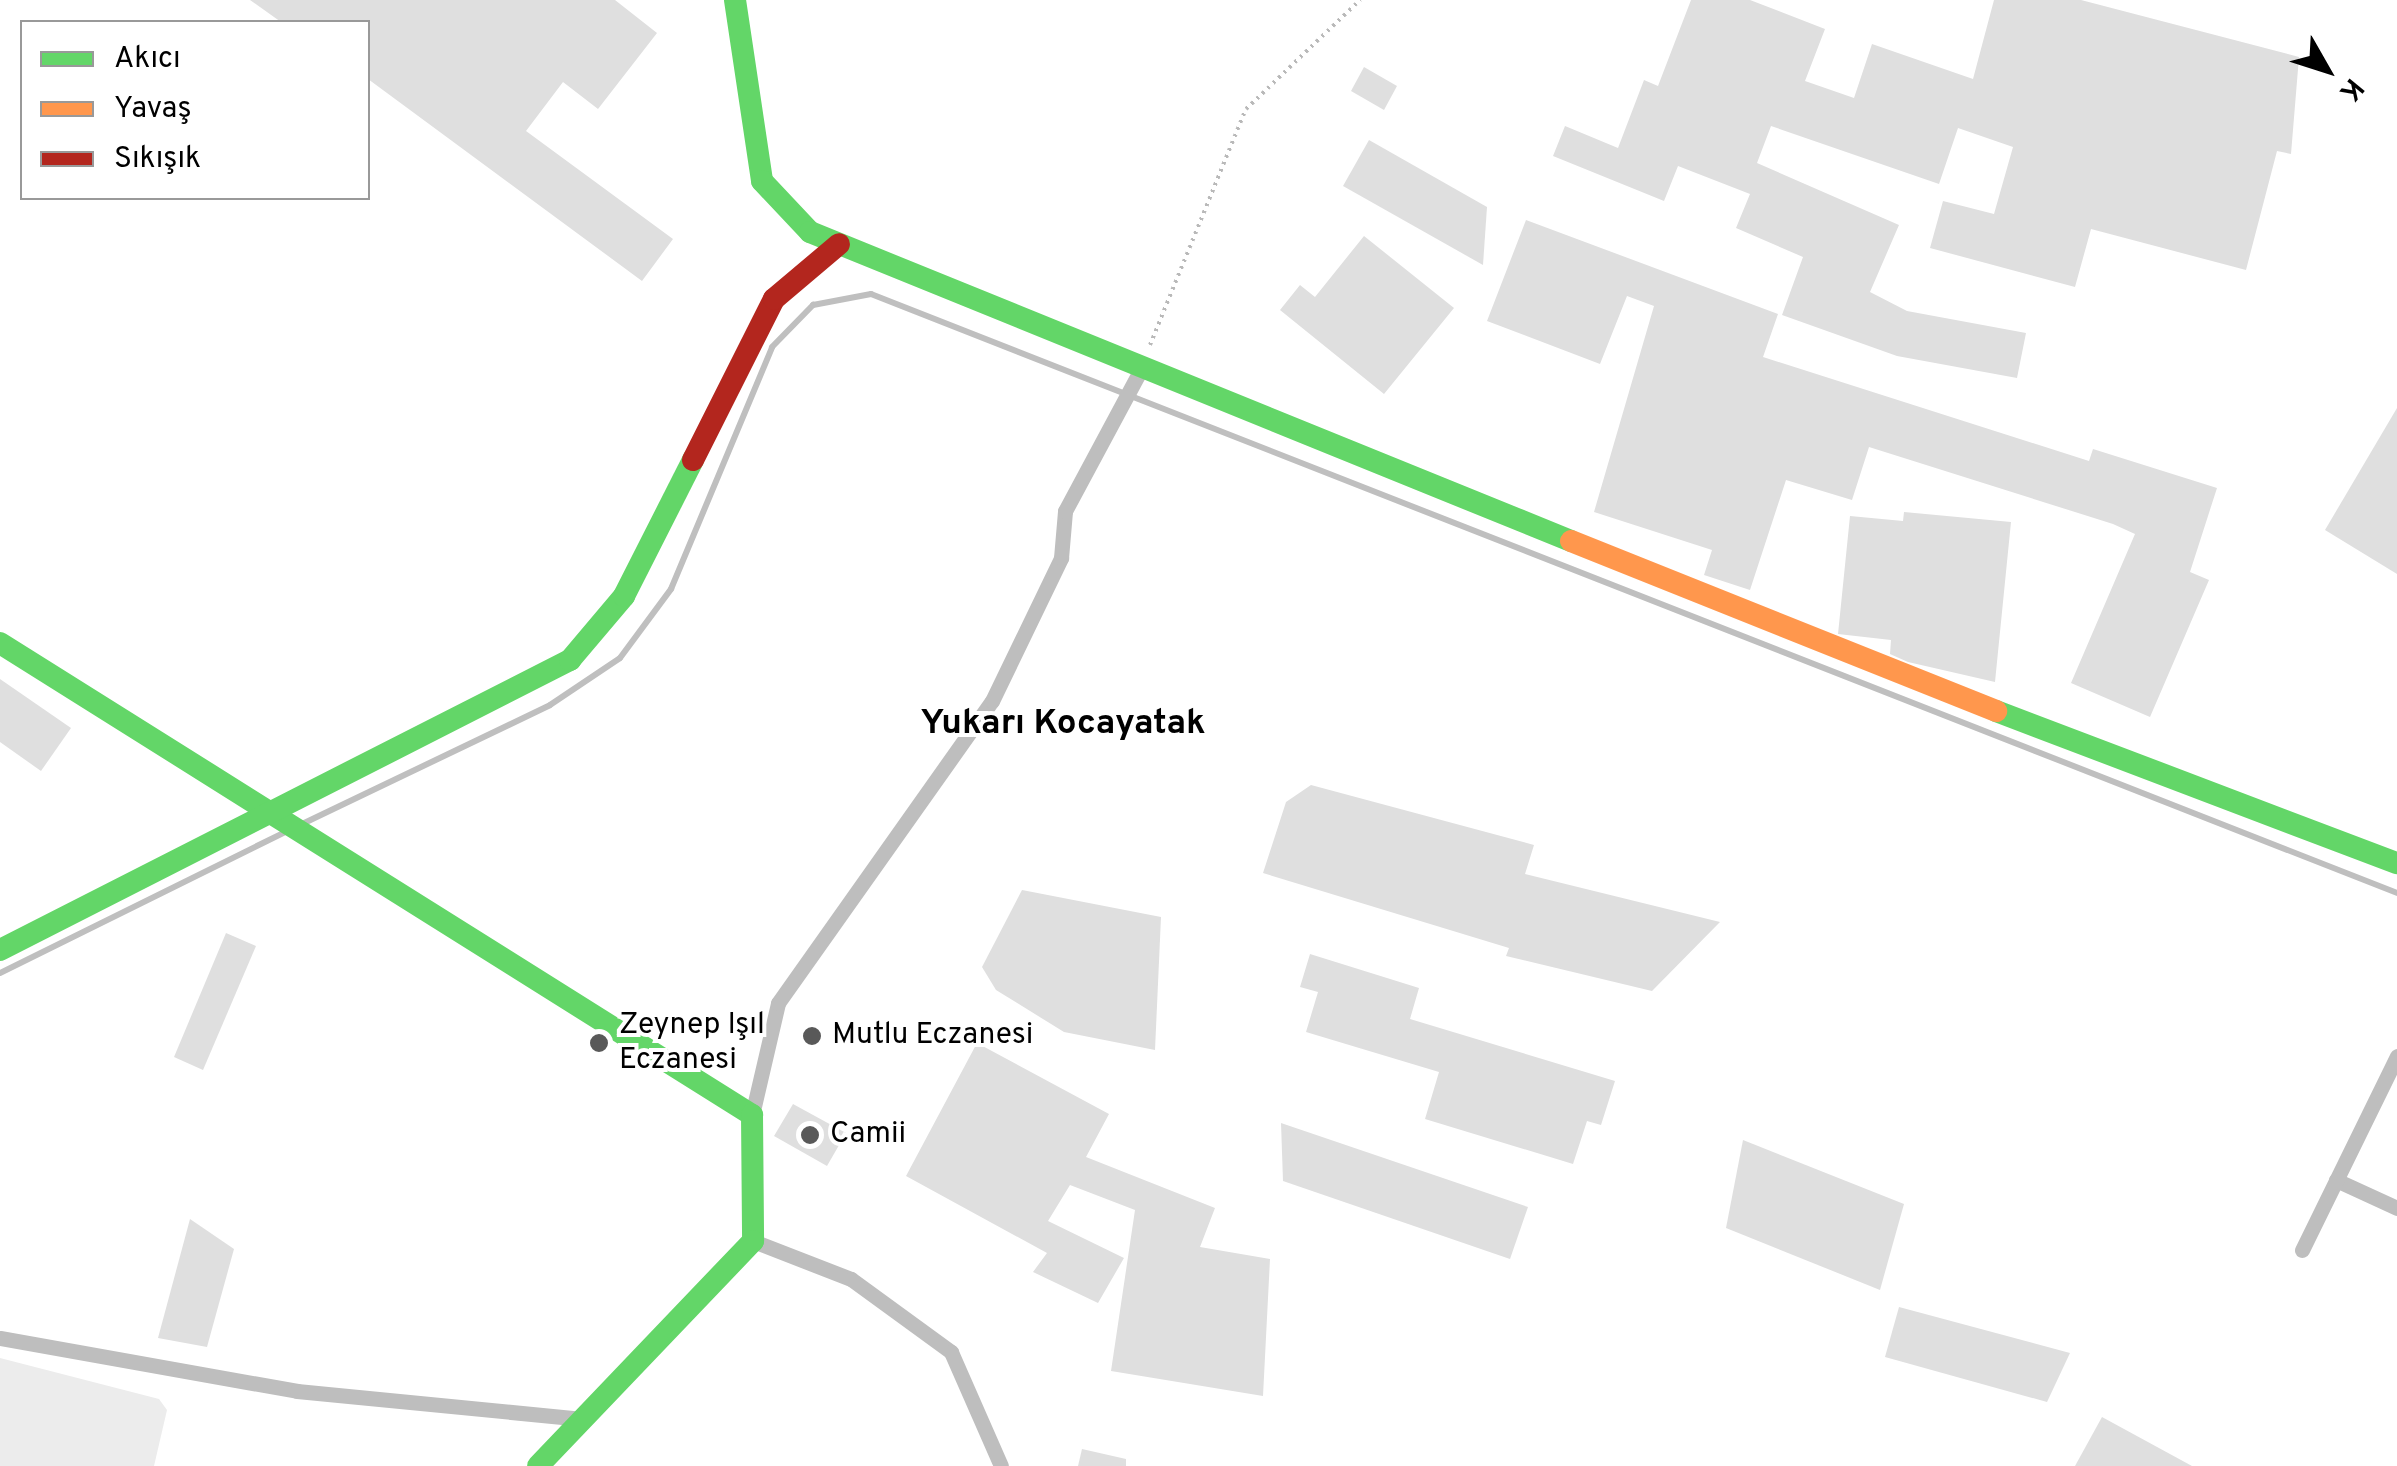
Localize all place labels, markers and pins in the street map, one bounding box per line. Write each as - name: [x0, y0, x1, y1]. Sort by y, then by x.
- place label: Zeynep Işıl Eczanesi: [619, 1008, 765, 1078]
- place label: Mutlu Eczanesi: [832, 1018, 1033, 1054]
- marker: Mutlu Eczanesi: [801, 1025, 823, 1047]
- marker: Zeynep Işıl Eczanesi: [588, 1032, 610, 1054]
- place label: Camii: [830, 1117, 906, 1153]
- marker: Camii: [799, 1124, 821, 1146]

